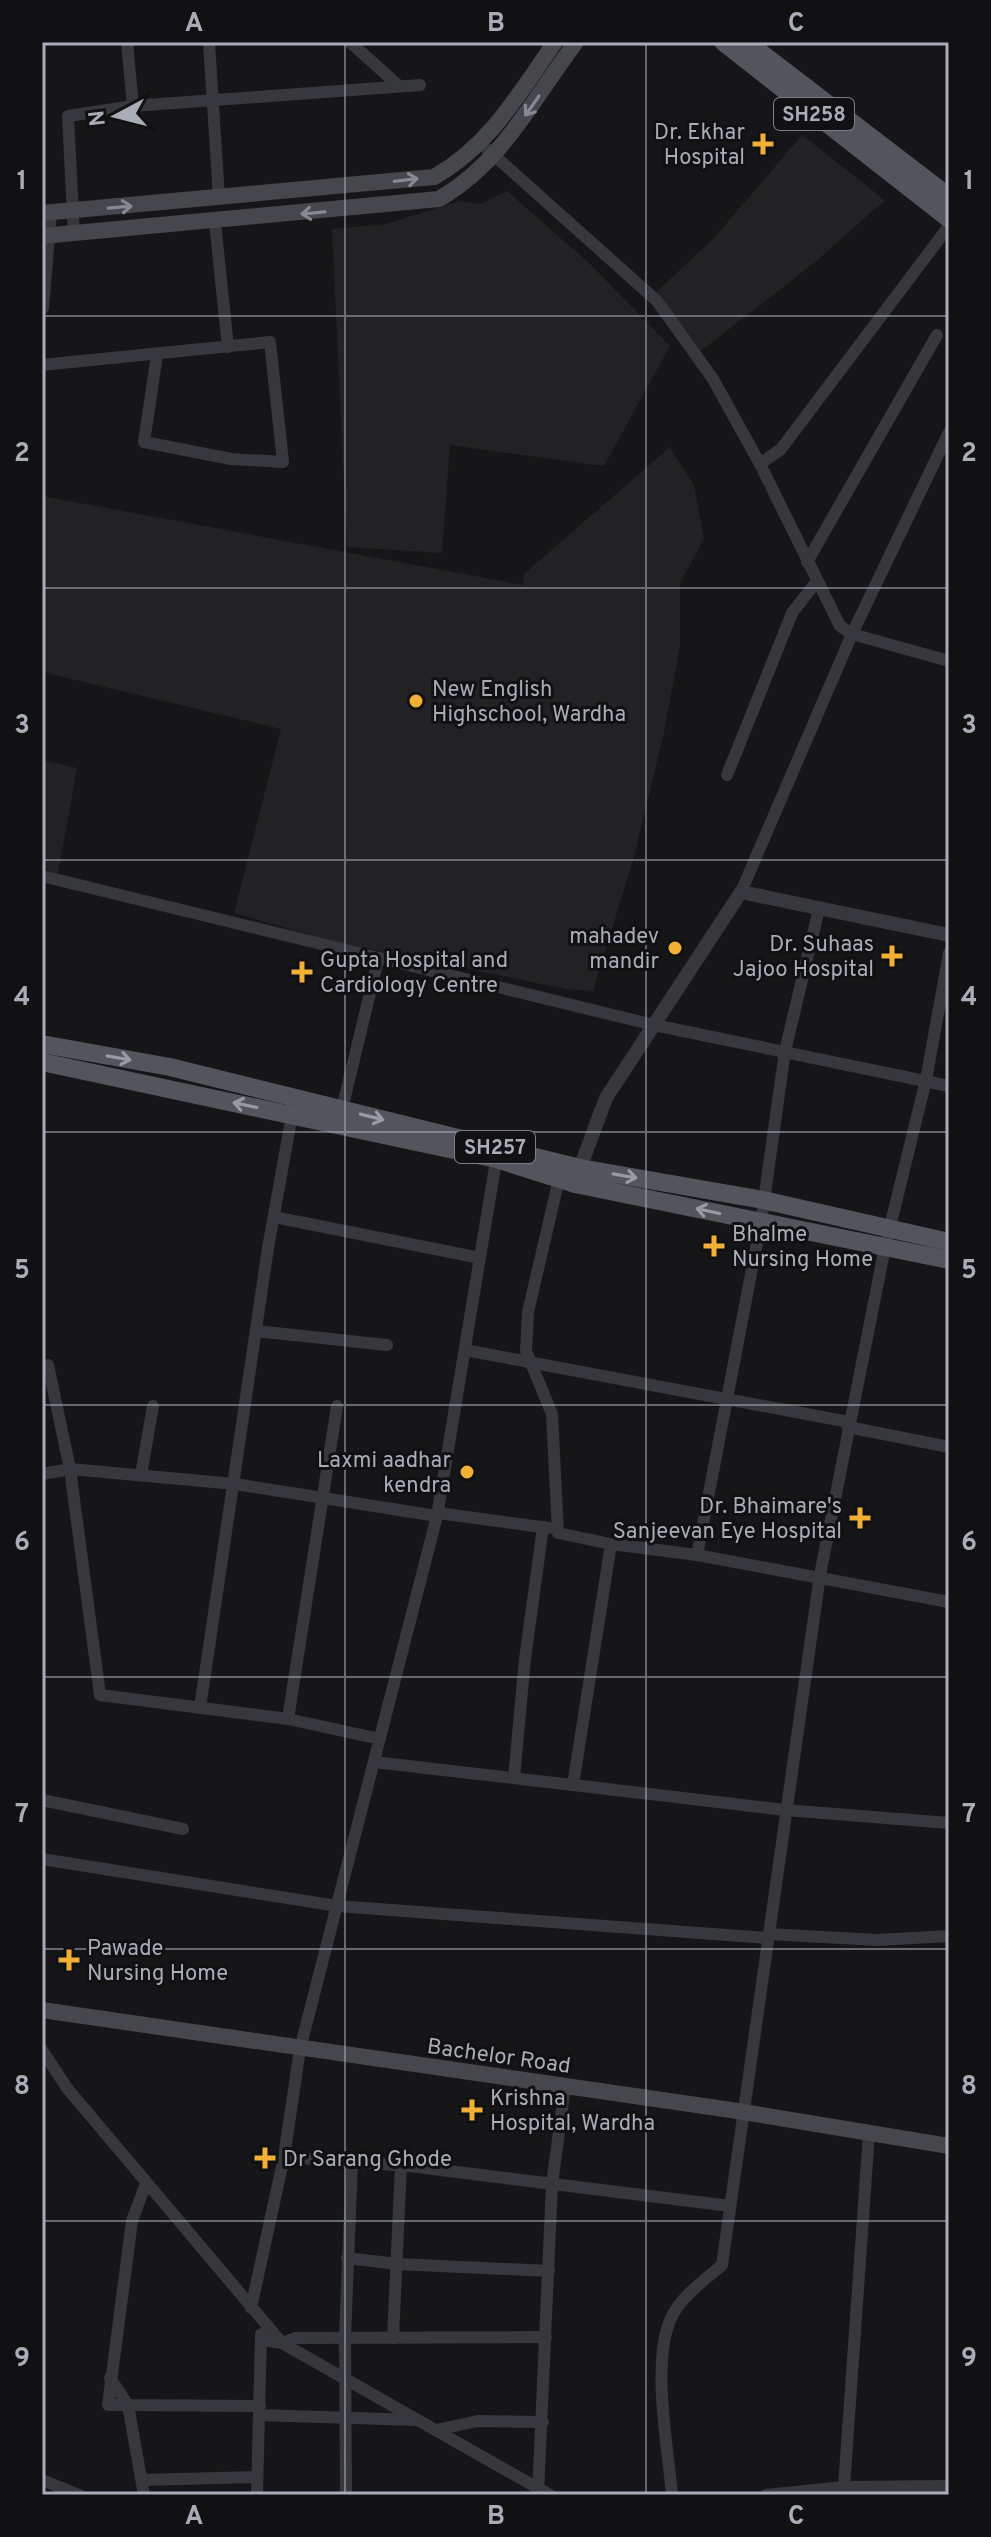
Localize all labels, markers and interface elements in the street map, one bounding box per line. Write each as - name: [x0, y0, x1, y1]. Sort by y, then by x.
- text: A: [185, 8, 203, 41]
- text: B: [487, 8, 505, 41]
- text: C: [788, 8, 804, 41]
- north arrow: [76, 76, 156, 156]
- one-way arrow: [523, 94, 540, 116]
- road number: SH258: [774, 98, 854, 130]
- text: N: [84, 109, 113, 128]
- place label: Dr. Ekhar Hospital: [654, 120, 745, 172]
- marker: Dr. Ekhar Hospital: [752, 133, 774, 155]
- text: 1: [17, 166, 27, 199]
- text: 1: [964, 166, 974, 199]
- one-way arrow: [393, 173, 419, 188]
- one-way arrow: [106, 199, 133, 214]
- one-way arrow: [300, 206, 327, 221]
- text: 2: [14, 438, 30, 471]
- text: 2: [961, 438, 977, 471]
- place label: New English Highschool, Wardha: [432, 677, 626, 729]
- marker: New English Highschool, Wardha: [407, 692, 425, 710]
- text: 3: [14, 710, 30, 743]
- text: 3: [961, 710, 977, 743]
- place label: mahadev mandir: [569, 924, 659, 976]
- place label: Dr. Suhaas Jajoo Hospital: [733, 932, 874, 984]
- marker: mahadev mandir: [666, 939, 684, 957]
- marker: Dr. Suhaas Jajoo Hospital: [881, 945, 903, 967]
- place label: Gupta Hospital and Cardiology Centre: [320, 948, 508, 1000]
- marker: Gupta Hospital and Cardiology Centre: [291, 961, 313, 983]
- text: 4: [14, 982, 30, 1015]
- text: 4: [961, 982, 977, 1015]
- one-way arrow: [105, 1052, 131, 1067]
- one-way arrow: [233, 1097, 258, 1112]
- one-way arrow: [359, 1110, 384, 1125]
- road number: SH257: [455, 1131, 535, 1163]
- one-way arrow: [612, 1169, 637, 1184]
- one-way arrow: [696, 1203, 721, 1218]
- place label: Bhalme Nursing Home: [732, 1222, 873, 1274]
- marker: Bhalme Nursing Home: [703, 1235, 725, 1257]
- text: 5: [14, 1255, 30, 1288]
- text: 5: [961, 1255, 977, 1288]
- place label: Laxmi aadhar kendra: [317, 1448, 451, 1500]
- marker: Laxmi aadhar kendra: [458, 1463, 476, 1481]
- place label: Dr. Bhaimare's Sanjeevan Eye Hospital: [613, 1494, 842, 1546]
- marker: Dr. Bhaimare's Sanjeevan Eye Hospital: [849, 1507, 871, 1529]
- text: 6: [14, 1527, 30, 1560]
- text: 6: [961, 1527, 977, 1560]
- text: 7: [15, 1799, 29, 1832]
- text: 7: [962, 1799, 976, 1832]
- place label: Pawade Nursing Home: [87, 1936, 228, 1988]
- marker: Pawade Nursing Home: [58, 1949, 80, 1971]
- street label: Bachelor Road: [425, 2034, 572, 2081]
- text: 8: [14, 2071, 30, 2104]
- text: 8: [961, 2071, 977, 2104]
- place label: Krishna Hospital, Wardha: [490, 2086, 655, 2138]
- marker: Krishna Hospital, Wardha: [461, 2099, 483, 2121]
- marker: Dr Sarang Ghode: [254, 2147, 276, 2169]
- place label: Dr Sarang Ghode: [283, 2147, 452, 2174]
- text: 9: [14, 2343, 30, 2376]
- text: 9: [961, 2343, 977, 2376]
- text: A: [185, 2501, 203, 2534]
- text: B: [487, 2501, 505, 2534]
- text: C: [788, 2501, 804, 2534]

